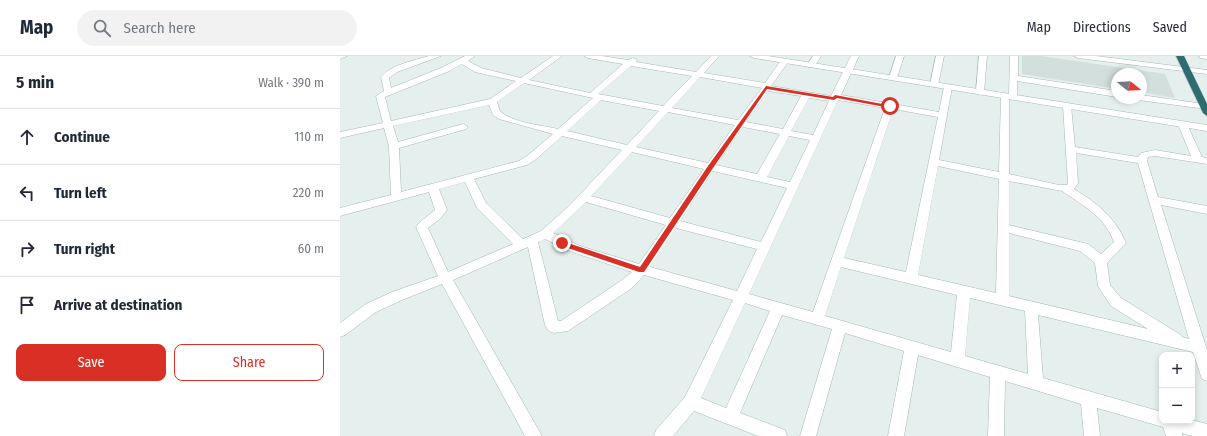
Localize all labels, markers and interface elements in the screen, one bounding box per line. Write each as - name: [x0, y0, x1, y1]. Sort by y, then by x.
- search box: [77, 10, 357, 46]
- text: Map: [20, 16, 53, 39]
- icon: search: [91, 17, 113, 39]
- text: Search here: [123, 19, 196, 37]
- text: Map: [1027, 19, 1051, 36]
- text: Directions: [1073, 19, 1131, 36]
- text: Saved: [1153, 19, 1187, 36]
- north arrow: [1111, 68, 1147, 104]
- text: 5 min: [16, 72, 54, 93]
- text: Walk · 390 m: [258, 75, 324, 90]
- route start: [881, 97, 899, 115]
- icon: ahead: [16, 126, 38, 148]
- text: Continue: [54, 128, 110, 146]
- text: 110 m: [294, 129, 324, 144]
- icon: left: [16, 182, 38, 204]
- text: Turn left: [54, 184, 107, 202]
- text: 220 m: [293, 185, 324, 200]
- route end: [553, 234, 571, 252]
- icon: right: [16, 238, 38, 260]
- text: Turn right: [54, 240, 115, 258]
- text: 60 m: [298, 241, 324, 256]
- icon: arrive: [16, 294, 38, 316]
- text: Arrive at destination: [54, 296, 182, 314]
- button: Save: [16, 344, 166, 381]
- button: Share: [174, 344, 324, 381]
- map controls: [1159, 352, 1195, 424]
- button: +: [1159, 352, 1195, 388]
- button: −: [1159, 388, 1195, 424]

